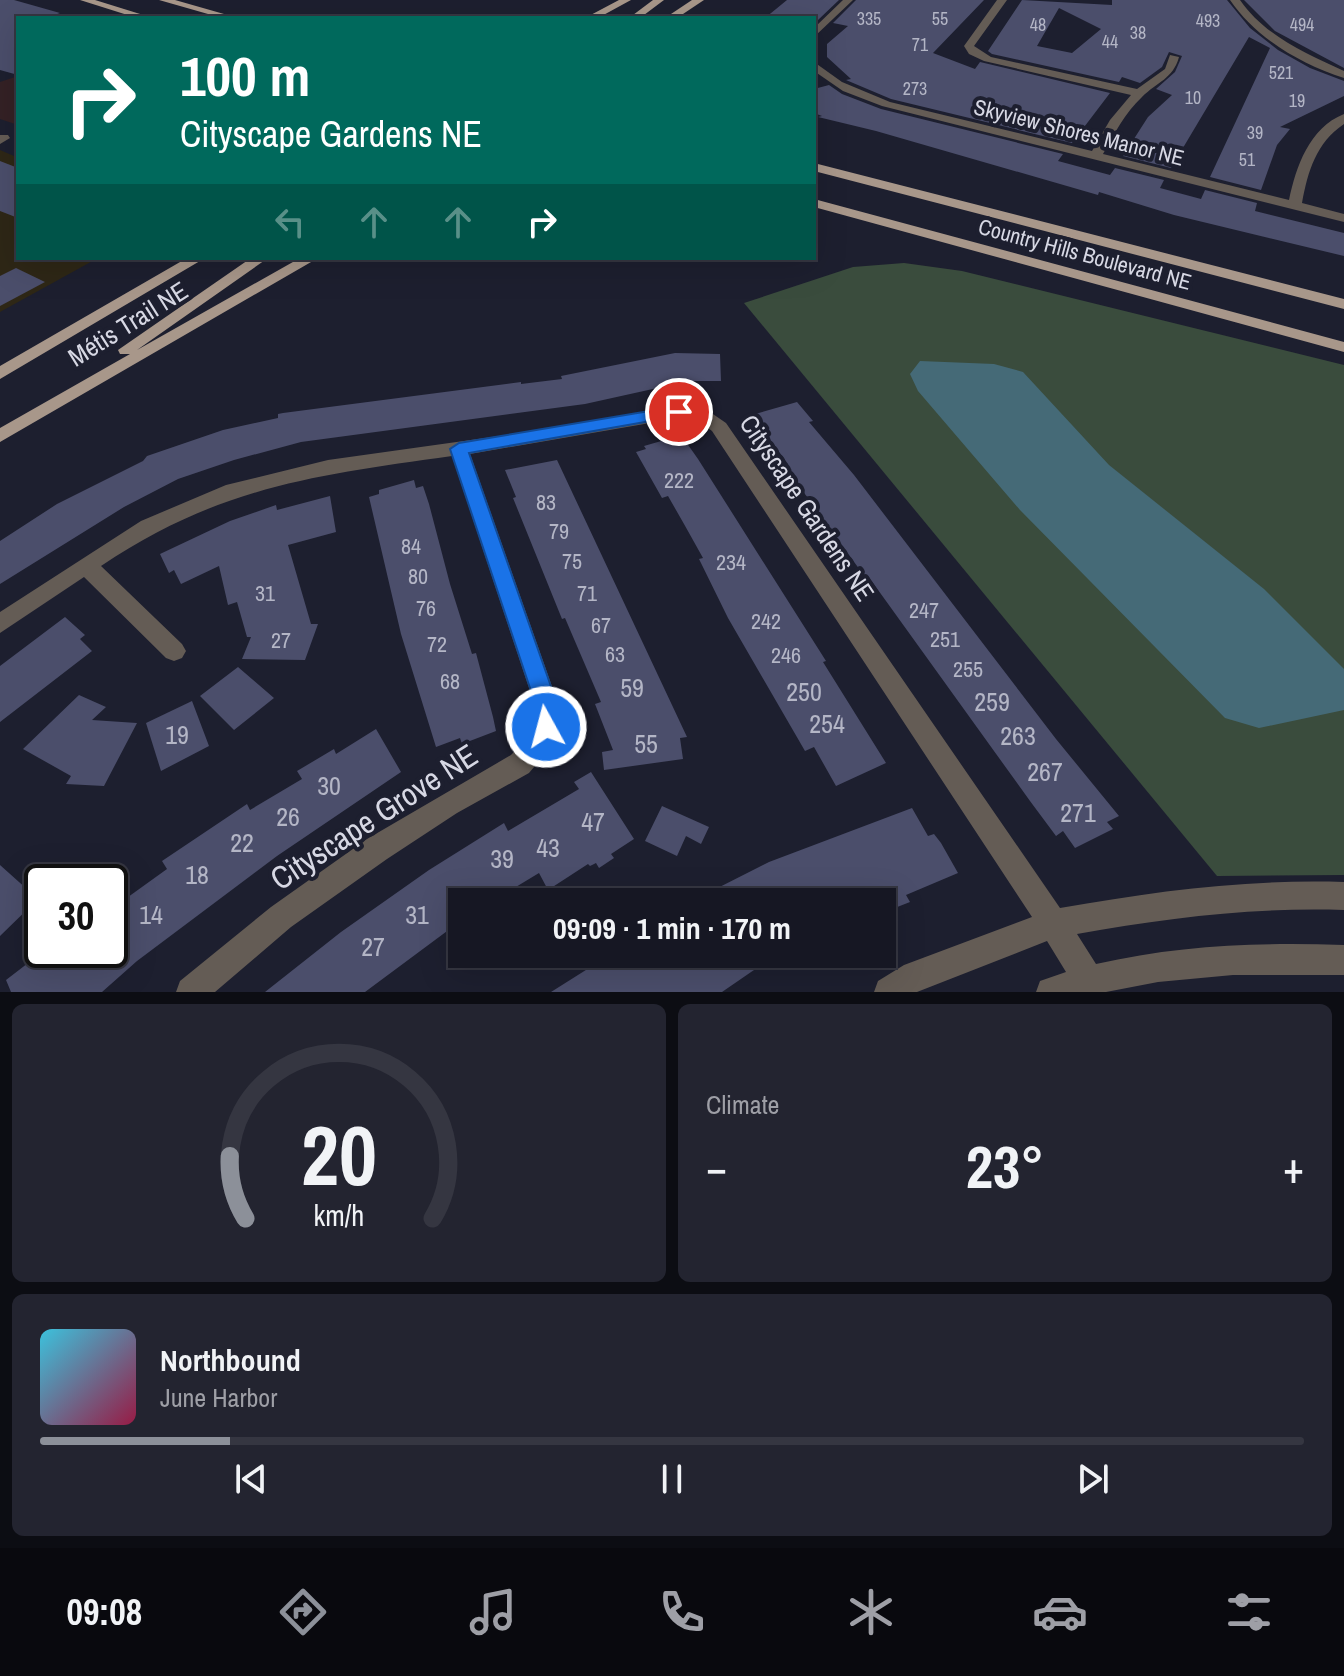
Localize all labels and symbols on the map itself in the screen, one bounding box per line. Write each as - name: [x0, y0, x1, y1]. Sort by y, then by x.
- house number: 335: [857, 6, 881, 31]
- house number: 55: [932, 6, 948, 31]
- house number: 493: [1196, 8, 1220, 33]
- house number: 48: [1030, 12, 1046, 37]
- house number: 494: [1290, 12, 1314, 37]
- house number: 38: [1130, 20, 1146, 45]
- house number: 44: [1102, 29, 1118, 54]
- house number: 71: [912, 32, 929, 57]
- house number: 521: [1269, 60, 1294, 85]
- house number: 273: [903, 76, 927, 101]
- house number: 10: [1185, 85, 1201, 110]
- house number: 19: [1289, 88, 1305, 113]
- street label: Skyview Shores Manor NE: [971, 91, 1187, 173]
- house number: 39: [1247, 120, 1263, 145]
- house number: 51: [1239, 147, 1256, 172]
- street label: Country Hills Boulevard NE: [975, 211, 1195, 297]
- street label: Métis Trail NE: [61, 273, 194, 374]
- pin: [645, 378, 713, 446]
- street label: Cityscape Gardens NE: [732, 408, 883, 608]
- house number: 222: [664, 465, 694, 495]
- house number: 83: [536, 487, 556, 517]
- house number: 79: [549, 516, 569, 546]
- house number: 84: [401, 531, 421, 561]
- house number: 75: [562, 546, 582, 576]
- house number: 234: [716, 547, 746, 577]
- house number: 80: [408, 561, 428, 591]
- house number: 31: [255, 578, 275, 608]
- house number: 71: [577, 578, 597, 608]
- house number: 76: [416, 593, 436, 623]
- house number: 247: [909, 595, 939, 625]
- house number: 242: [751, 606, 781, 636]
- house number: 67: [591, 610, 611, 640]
- house number: 251: [930, 624, 960, 654]
- house number: 27: [271, 625, 291, 655]
- house number: 72: [427, 629, 447, 659]
- house number: 63: [605, 639, 625, 669]
- house number: 246: [771, 640, 801, 670]
- house number: 255: [953, 654, 983, 684]
- house number: 68: [440, 666, 460, 696]
- house number: 59: [620, 670, 644, 705]
- house number: 250: [786, 674, 822, 709]
- house number: 259: [974, 684, 1010, 719]
- position arrow: [504, 685, 588, 769]
- house number: 254: [809, 706, 845, 741]
- house number: 19: [165, 717, 189, 752]
- house number: 263: [1000, 718, 1036, 753]
- house number: 55: [634, 726, 658, 761]
- street label: Cityscape Grove NE: [262, 733, 486, 900]
- house number: 267: [1027, 754, 1063, 789]
- house number: 30: [317, 768, 341, 803]
- house number: 271: [1060, 795, 1096, 830]
- house number: 26: [276, 799, 300, 834]
- house number: 47: [581, 804, 605, 839]
- house number: 22: [230, 825, 254, 860]
- house number: 43: [536, 830, 560, 865]
- house number: 39: [490, 841, 514, 876]
- house number: 18: [185, 857, 209, 892]
- speed limit sign: 30: [24, 864, 128, 968]
- house number: 14: [139, 897, 163, 932]
- house number: 31: [405, 897, 429, 932]
- house number: 27: [361, 929, 385, 964]

